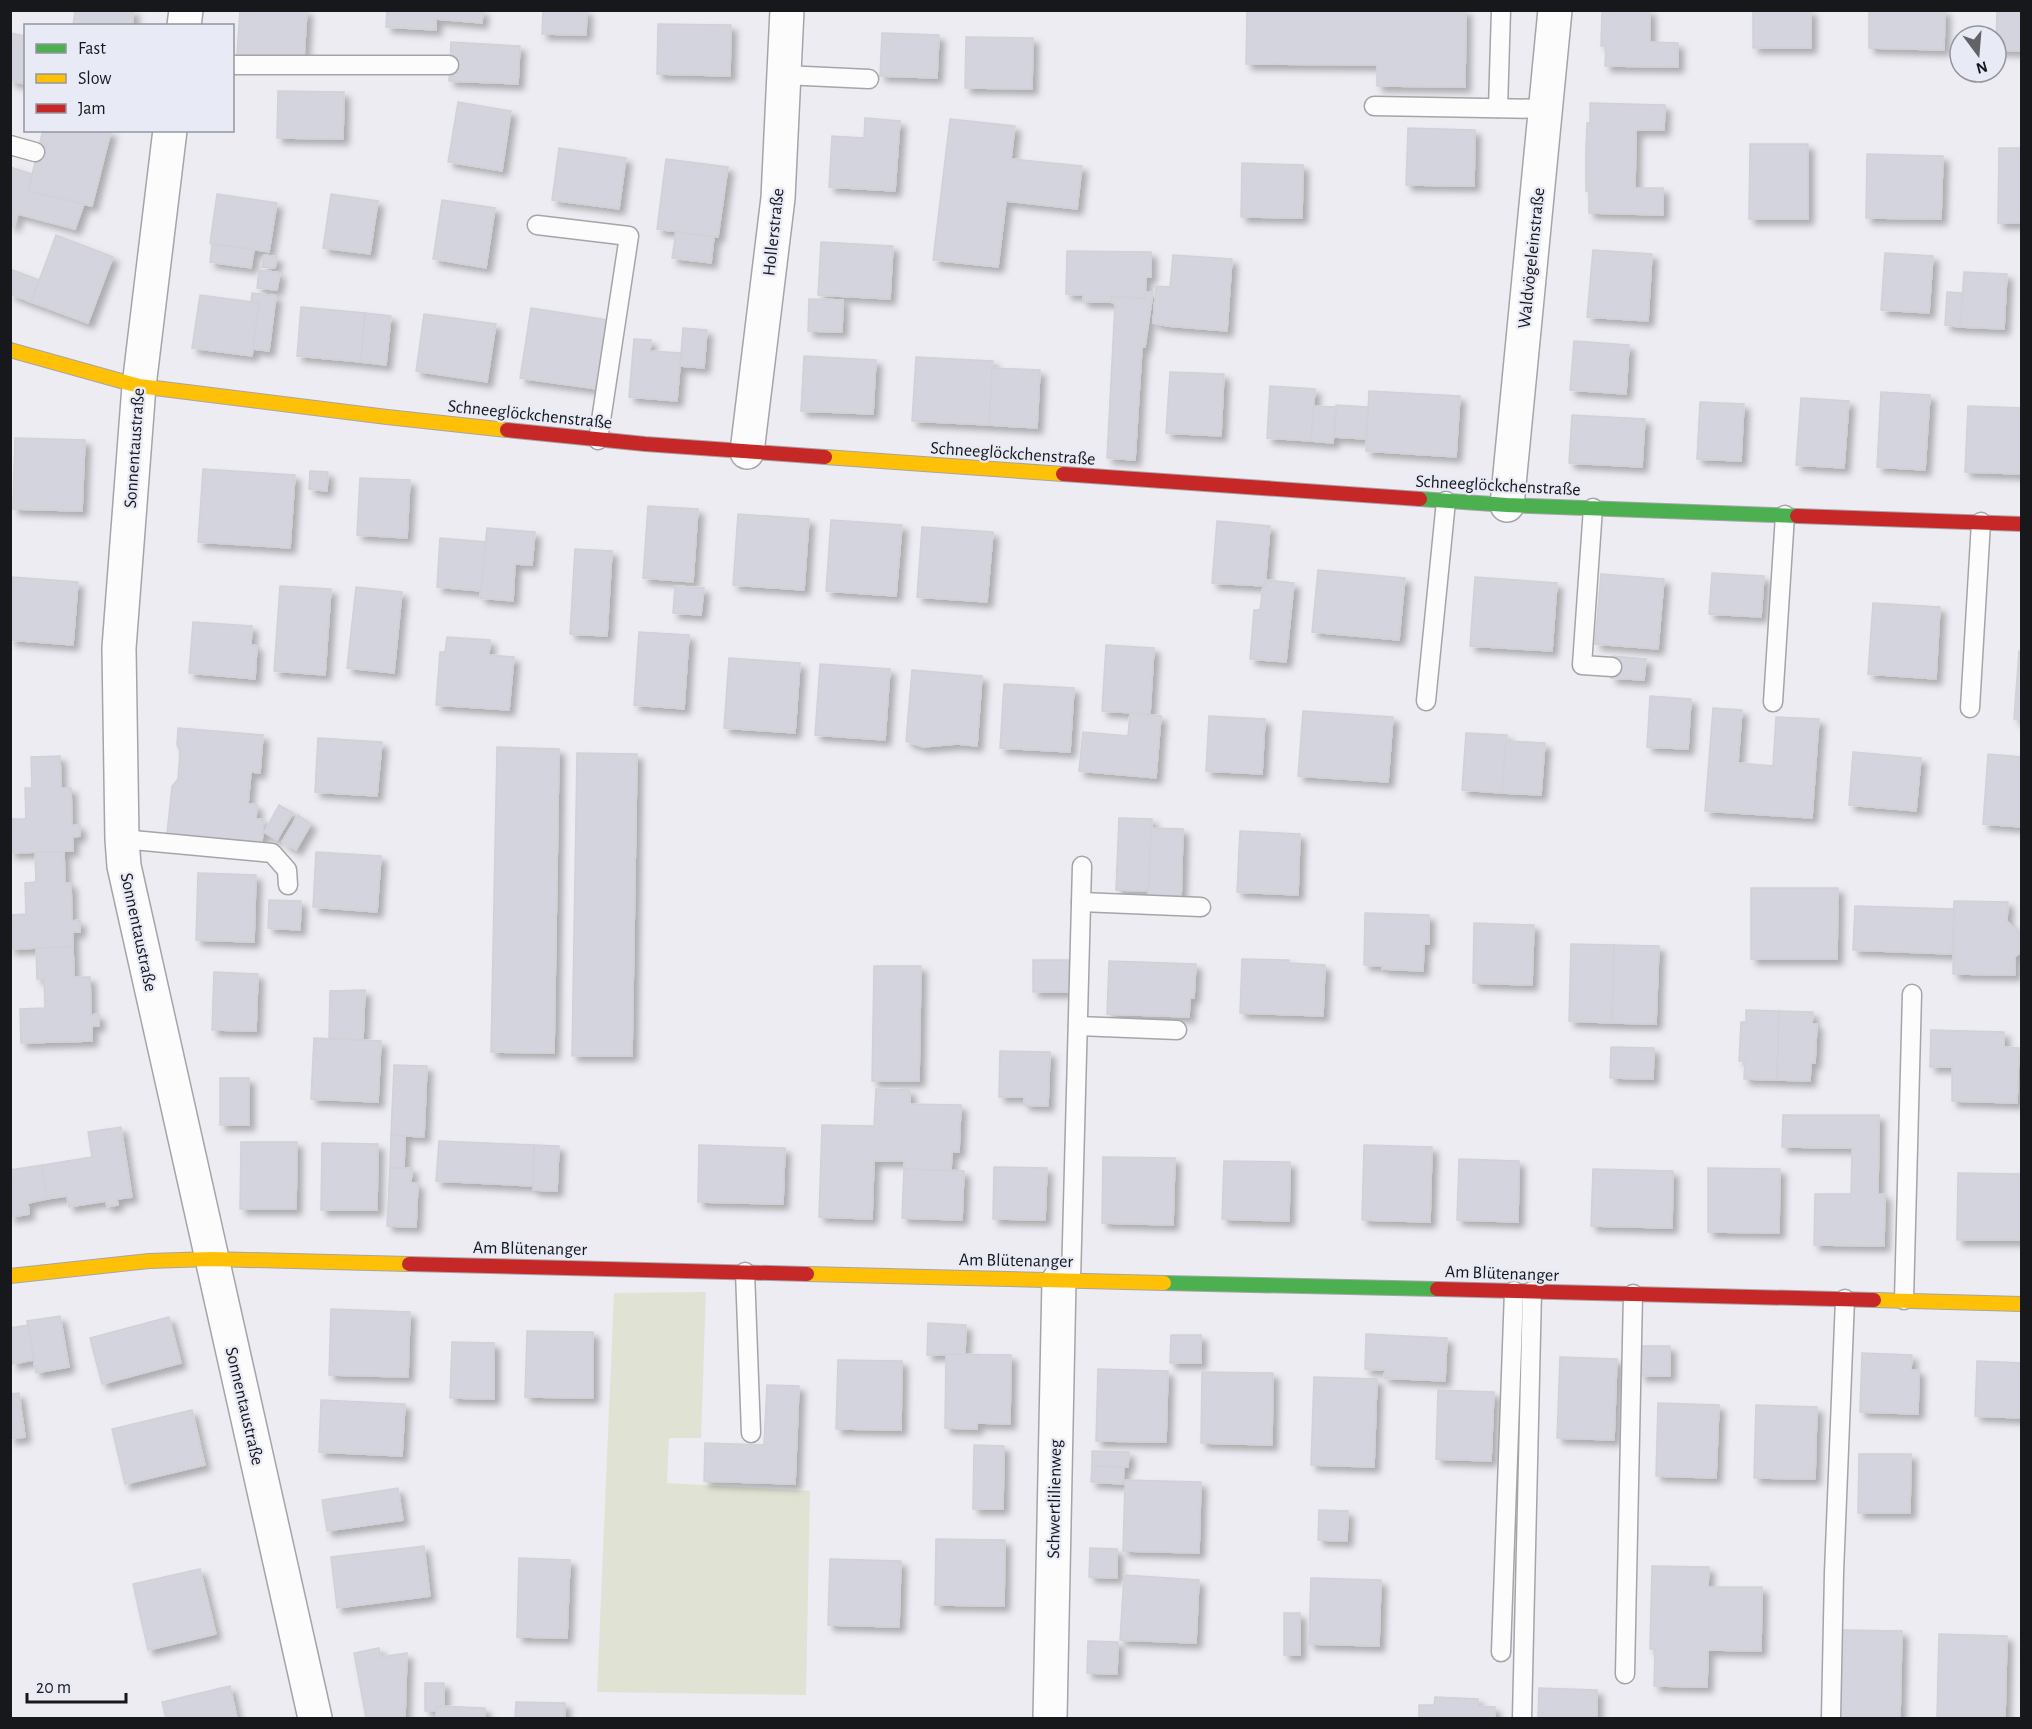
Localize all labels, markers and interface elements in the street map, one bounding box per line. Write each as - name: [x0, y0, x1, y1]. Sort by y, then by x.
- legend: [24, 24, 234, 132]
- north arrow: [1948, 24, 2008, 84]
- text: Fast: [78, 40, 106, 58]
- text: N: [1974, 58, 1989, 77]
- text: Slow: [78, 70, 111, 88]
- text: Jam: [78, 100, 106, 118]
- street label: Hollerstraße: [760, 187, 788, 277]
- street label: Waldvögeleinstraße: [1516, 187, 1548, 329]
- street label: Sonnentaustraße: [122, 387, 148, 509]
- street label: Schneeglöckchenstraße: [447, 397, 613, 433]
- street label: Schneeglöckchenstraße: [930, 439, 1096, 469]
- street label: Schneeglöckchenstraße: [1415, 473, 1581, 499]
- street label: Sonnentaustraße: [117, 871, 159, 993]
- street label: Am Blütenanger: [473, 1239, 587, 1259]
- street label: Am Blütenanger: [959, 1251, 1073, 1271]
- street label: Am Blütenanger: [1445, 1263, 1560, 1285]
- street label: Sonnentaustraße: [222, 1345, 266, 1467]
- street label: Schwertlilienweg: [1045, 1439, 1065, 1559]
- scale bar: [27, 1666, 126, 1704]
- text: 20 m: [36, 1679, 71, 1697]

